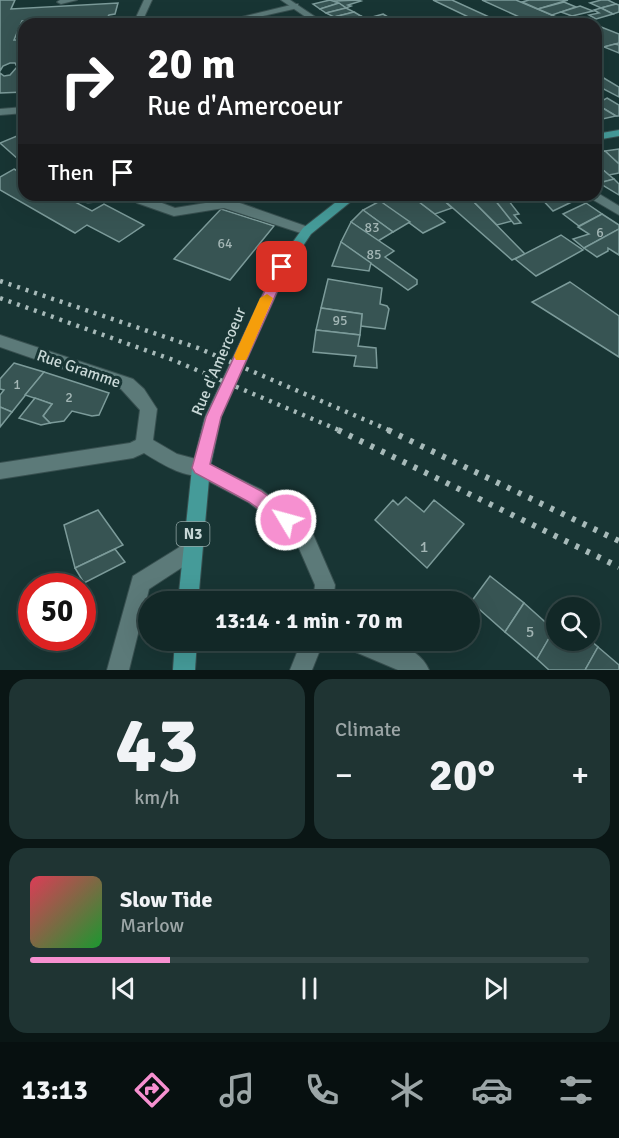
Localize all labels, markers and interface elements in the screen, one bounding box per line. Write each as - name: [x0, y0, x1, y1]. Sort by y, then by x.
- text: 20 m: [147, 39, 236, 90]
- icon: right: [48, 42, 126, 120]
- text: Rue d'Amercoeur: [147, 90, 342, 123]
- icon: arrive: [106, 156, 139, 189]
- text: Then: [48, 159, 94, 186]
- house number: 83: [364, 219, 380, 236]
- house number: 6: [596, 224, 604, 241]
- house number: 64: [217, 235, 233, 252]
- pin: [256, 241, 307, 292]
- house number: 85: [366, 246, 382, 263]
- icon: arrive: [265, 250, 298, 283]
- street label: Rue d'Amercoeur: [187, 304, 251, 419]
- house number: 95: [332, 312, 348, 329]
- street label: Rue Gramme: [34, 345, 123, 393]
- house number: 1: [13, 376, 21, 393]
- house number: 2: [65, 389, 73, 406]
- position arrow: [254, 488, 318, 552]
- road number: N3: [176, 522, 210, 546]
- house number: 1: [420, 537, 428, 557]
- speed limit sign: 50: [18, 573, 96, 651]
- map controls: [546, 597, 600, 651]
- button: search: [546, 597, 600, 651]
- text: 13:14 · 1 min · 70 m: [215, 607, 403, 634]
- house number: 5: [526, 622, 534, 642]
- text: 43: [115, 698, 199, 794]
- text: Climate: [335, 717, 401, 742]
- text: 20°: [429, 748, 495, 803]
- text: −: [335, 755, 353, 796]
- text: +: [571, 755, 589, 796]
- text: km/h: [134, 785, 180, 810]
- text: Slow Tide: [120, 886, 212, 913]
- text: Marlow: [120, 913, 184, 938]
- icon: previous: [107, 972, 140, 1005]
- icon: pause: [293, 972, 326, 1005]
- icon: next: [479, 972, 512, 1005]
- icon: directions: [131, 1069, 173, 1111]
- icon: music: [216, 1069, 258, 1111]
- icon: phone: [301, 1069, 343, 1111]
- icon: climate: [386, 1069, 428, 1111]
- icon: car: [471, 1069, 513, 1111]
- icon: filters: [555, 1069, 597, 1111]
- text: 13:13: [21, 1074, 88, 1107]

